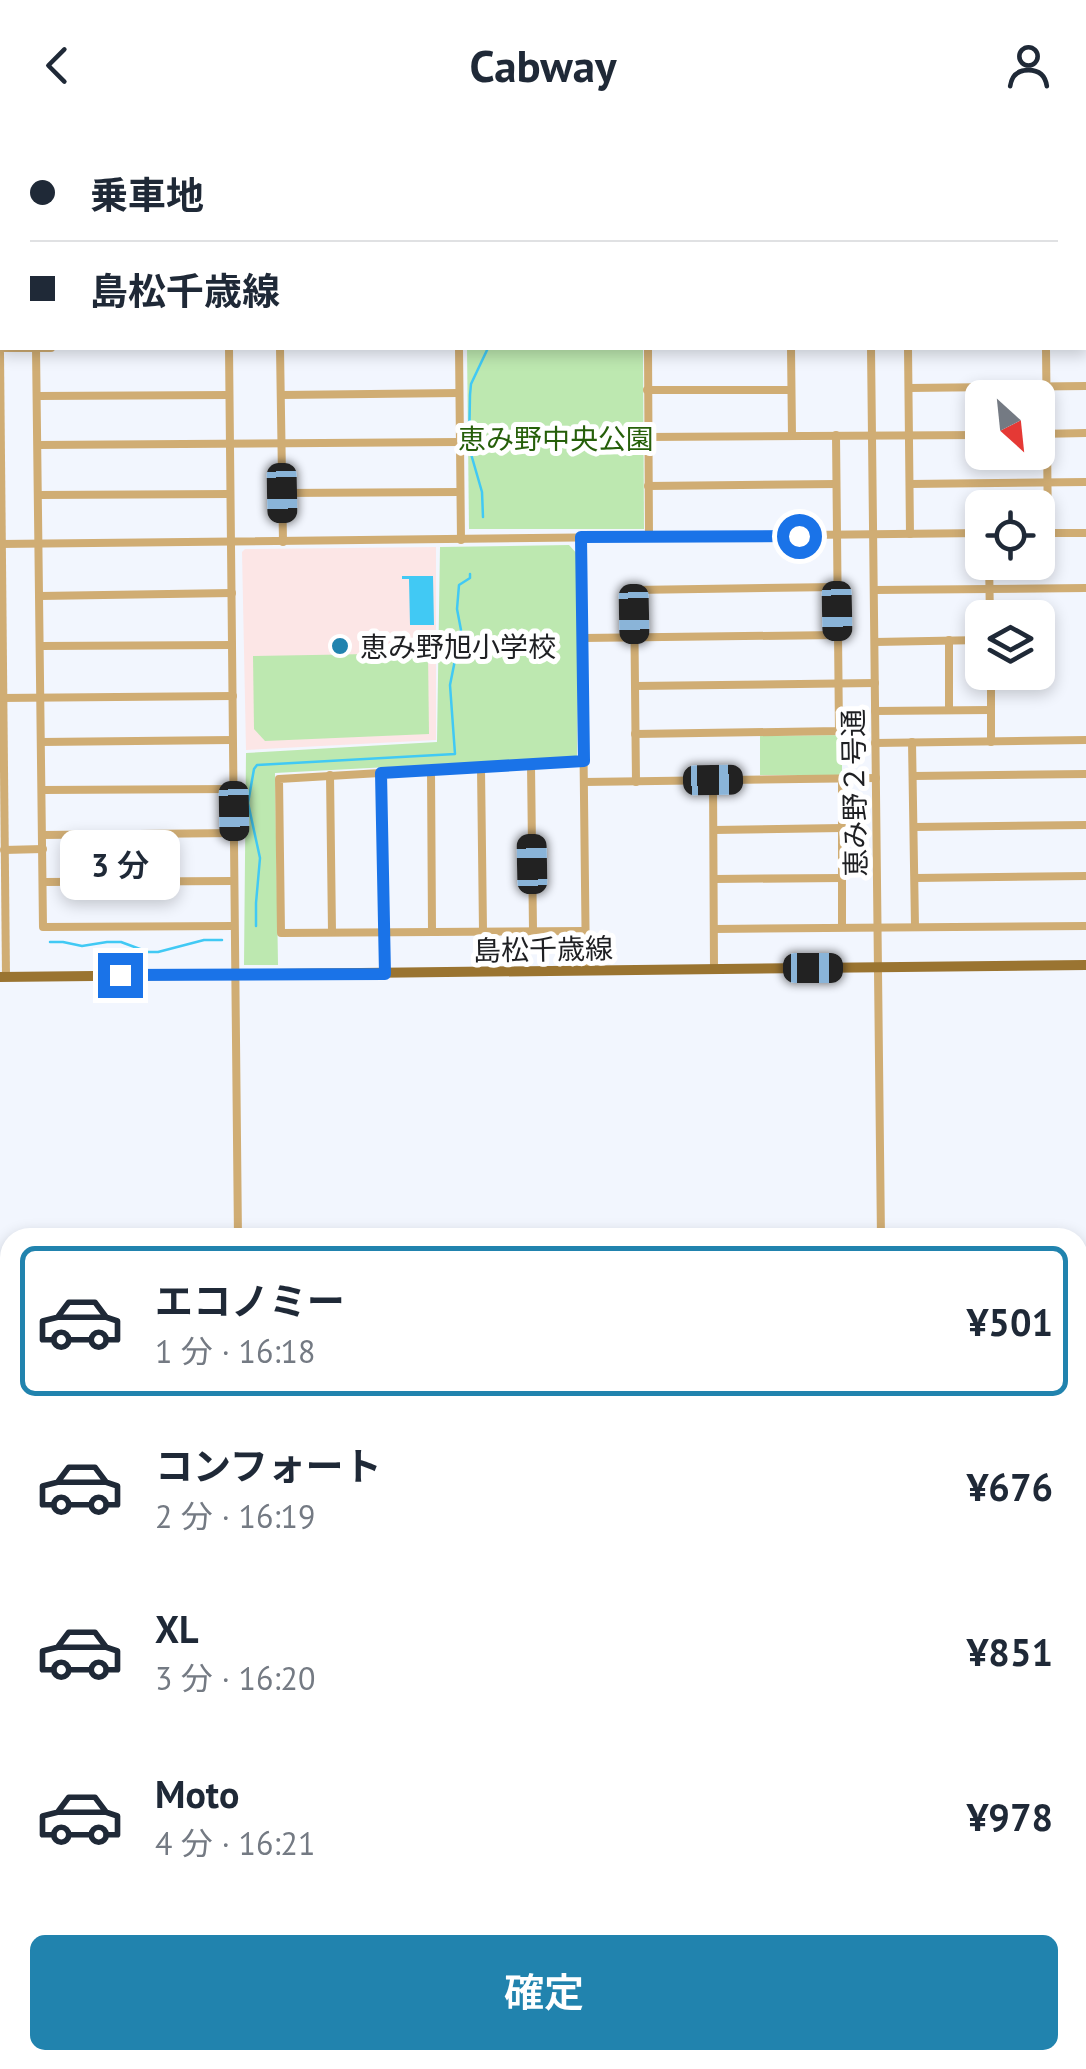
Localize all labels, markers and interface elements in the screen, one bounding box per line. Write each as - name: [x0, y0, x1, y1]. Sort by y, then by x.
- text: Cabway: [470, 36, 616, 94]
- icon: back: [30, 38, 85, 93]
- icon: person: [1001, 38, 1056, 93]
- text: 乗車地: [90, 170, 204, 219]
- text: 島松千歳線: [90, 266, 280, 315]
- north arrow: [965, 380, 1055, 470]
- map controls: [965, 380, 1055, 690]
- park label: 恵み野中央公園: [458, 420, 654, 457]
- car: [266, 463, 298, 523]
- button: locate: [965, 490, 1055, 580]
- route start: [777, 514, 822, 559]
- car: [821, 581, 853, 641]
- car: [618, 584, 650, 644]
- button: layers: [965, 600, 1055, 690]
- place label: 恵み野旭小学校: [360, 628, 556, 665]
- marker: 恵み野旭小学校: [329, 635, 351, 657]
- street label: 恵み野２号通: [834, 709, 874, 877]
- car: [683, 764, 743, 796]
- car: [218, 781, 250, 841]
- callout: 3 分: [60, 830, 180, 900]
- car: [516, 834, 548, 894]
- text: 3 分: [91, 844, 149, 886]
- street label: 島松千歳線: [473, 929, 613, 969]
- route end: [98, 953, 143, 998]
- car: [783, 953, 843, 983]
- icon: car: [35, 1276, 125, 1366]
- text: エコノミー: [155, 1276, 345, 1325]
- text: ¥501: [967, 1297, 1053, 1346]
- text: 1 分 · 16:18: [155, 1330, 315, 1372]
- icon: car: [35, 1441, 125, 1531]
- text: コンフォート: [155, 1441, 382, 1490]
- text: ¥676: [967, 1462, 1053, 1511]
- text: 2 分 · 16:19: [155, 1495, 315, 1537]
- text: XL: [155, 1604, 199, 1653]
- icon: car: [35, 1606, 125, 1696]
- text: ¥851: [967, 1627, 1053, 1676]
- text: 3 分 · 16:20: [155, 1657, 315, 1699]
- text: Moto: [155, 1769, 239, 1818]
- icon: car: [35, 1771, 125, 1861]
- text: ¥978: [967, 1792, 1053, 1841]
- text: 4 分 · 16:21: [155, 1822, 315, 1864]
- button: 確定: [30, 1935, 1058, 2050]

